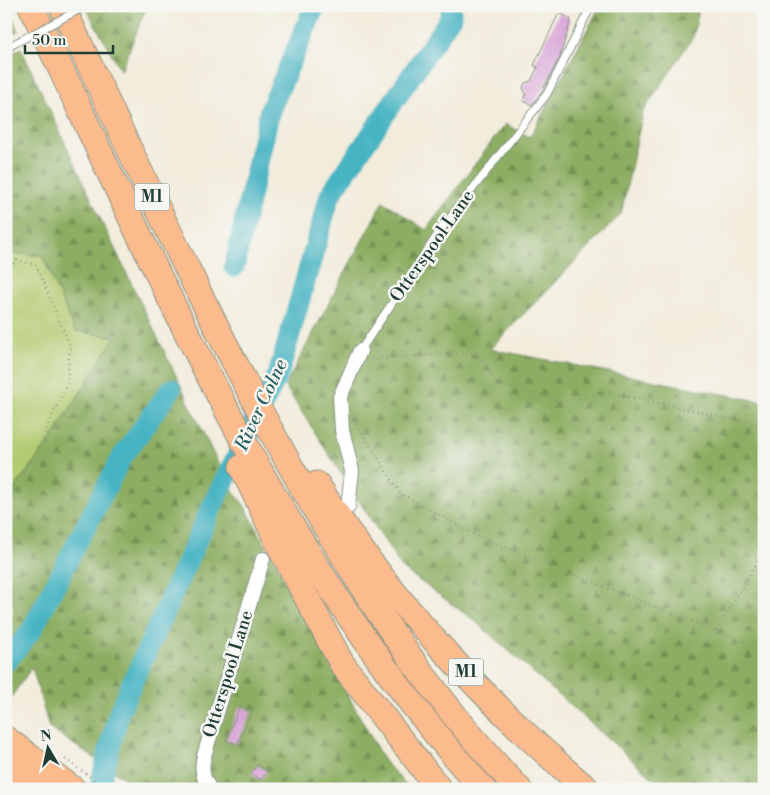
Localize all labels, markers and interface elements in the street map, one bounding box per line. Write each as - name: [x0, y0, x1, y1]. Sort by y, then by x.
- scale bar: [25, 22, 112, 54]
- text: 50 m: [32, 31, 66, 50]
- road number: M1: [134, 183, 170, 210]
- street label: Otterspool Lane: [385, 185, 479, 307]
- water label: River Colne: [229, 355, 293, 456]
- street label: Otterspool Lane: [198, 608, 258, 740]
- road number: M1: [448, 659, 484, 686]
- north arrow: [22, 722, 72, 772]
- text: N: [39, 726, 53, 746]

